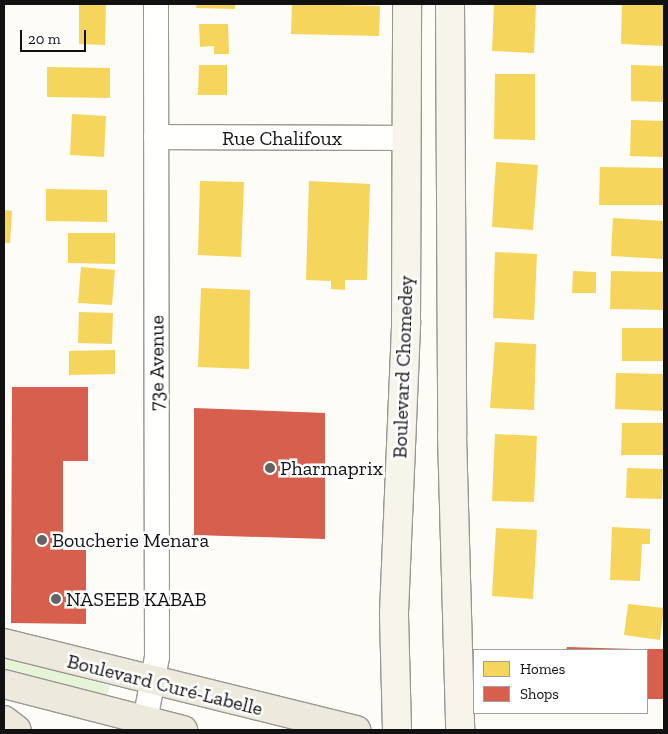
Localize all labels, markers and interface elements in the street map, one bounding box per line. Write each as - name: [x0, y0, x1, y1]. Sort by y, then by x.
- scale bar: [22, 20, 89, 52]
- text: 20 m: [28, 30, 61, 48]
- street label: Rue Chalifoux: [222, 126, 342, 150]
- street label: Boulevard Chomedey: [388, 275, 418, 459]
- street label: 73e Avenue: [145, 315, 169, 411]
- place label: Pharmaprix: [280, 456, 383, 480]
- marker: Pharmaprix: [264, 462, 276, 474]
- place label: Boucherie Menara: [52, 528, 209, 552]
- marker: Boucherie Menara: [36, 534, 48, 546]
- place label: NASEEB KABAB: [66, 587, 207, 611]
- marker: NASEEB KABAB: [50, 593, 62, 605]
- street label: Boulevard Curé-Labelle: [65, 649, 265, 721]
- legend: [473, 649, 648, 714]
- text: Homes: [520, 660, 565, 678]
- text: Shops: [520, 685, 559, 703]

